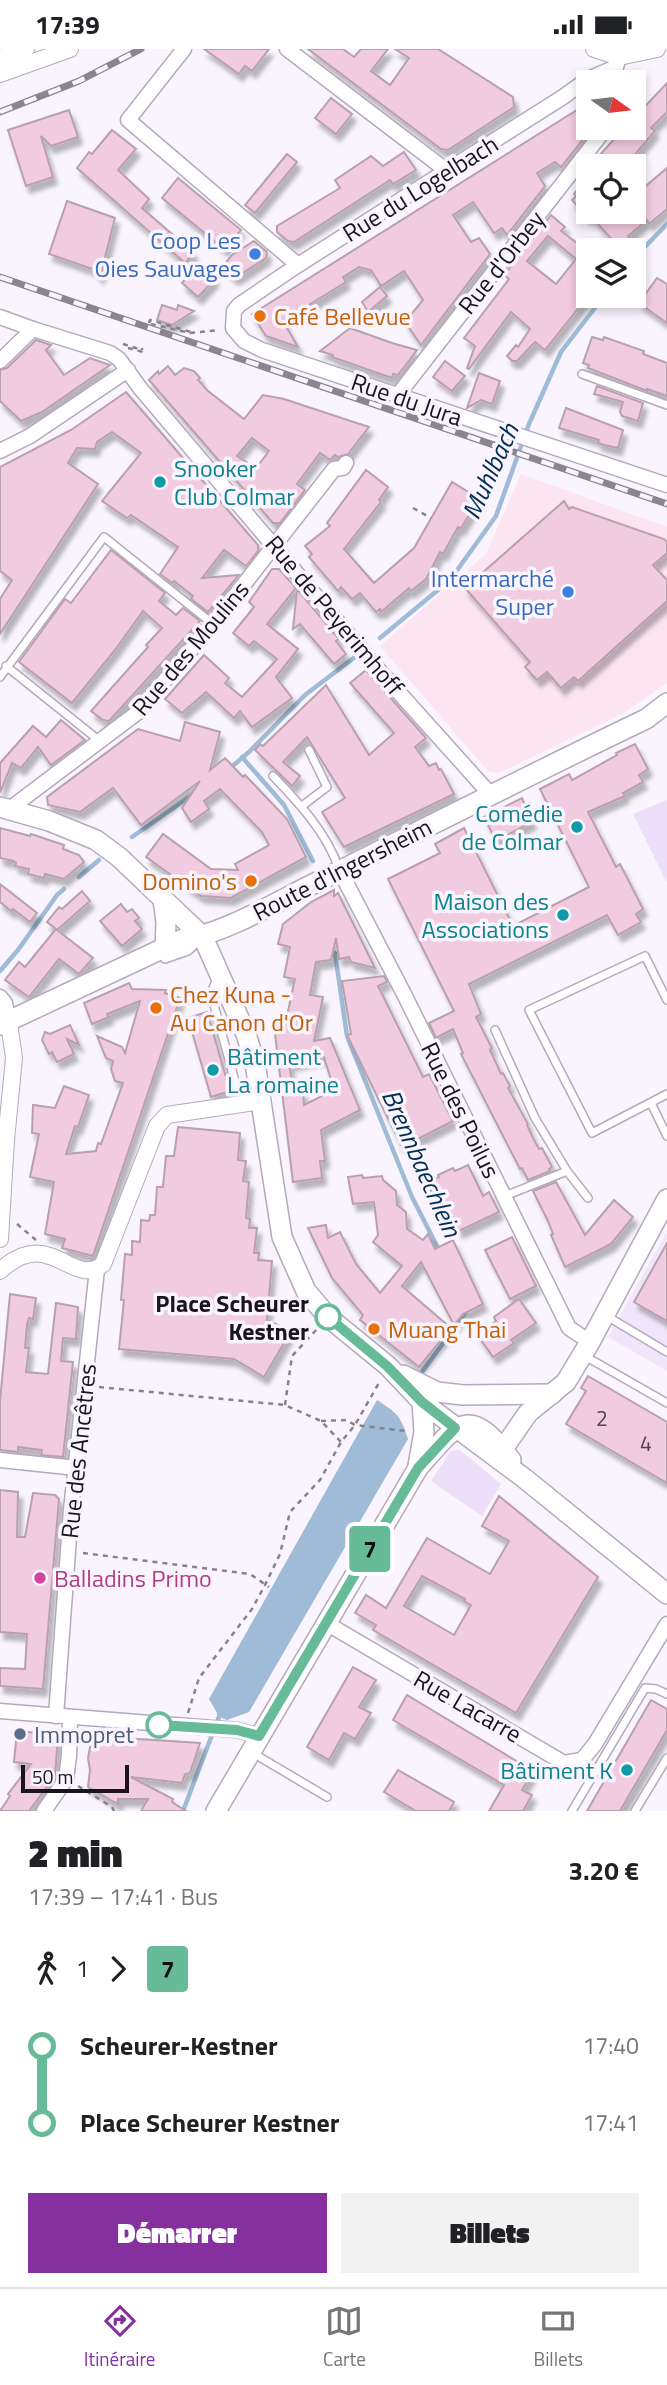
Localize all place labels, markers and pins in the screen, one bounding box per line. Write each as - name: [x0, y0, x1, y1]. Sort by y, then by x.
- place label: Coop Les Oies Sauvages: [95, 222, 241, 286]
- marker: Coop Les Oies Sauvages: [247, 246, 263, 262]
- place label: Café Bellevue: [274, 298, 411, 334]
- marker: Café Bellevue: [252, 308, 268, 324]
- place label: Snooker Club Colmar: [174, 450, 295, 514]
- marker: Snooker Club Colmar: [152, 474, 168, 490]
- place label: Intermarché Super: [431, 560, 554, 624]
- marker: Intermarché Super: [560, 584, 576, 600]
- place label: Comédie de Colmar: [461, 795, 563, 859]
- marker: Comédie de Colmar: [569, 819, 585, 835]
- place label: Domino's: [142, 863, 237, 899]
- marker: Domino's: [243, 873, 259, 889]
- place label: Maison des Associations: [422, 883, 549, 947]
- marker: Maison des Associations: [555, 907, 571, 923]
- place label: Chez Kuna - Au Canon d'Or: [170, 976, 313, 1040]
- marker: Chez Kuna - Au Canon d'Or: [148, 1000, 164, 1016]
- place label: Bâtiment La romaine: [227, 1038, 339, 1102]
- marker: Bâtiment La romaine: [205, 1062, 221, 1078]
- place label: Place Scheurer Kestner: [155, 1285, 309, 1349]
- marker: Place Scheurer Kestner: [315, 1304, 341, 1330]
- place label: Muang Thai: [388, 1311, 506, 1347]
- marker: Muang Thai: [366, 1321, 382, 1337]
- place label: Balladins Primo: [54, 1560, 212, 1596]
- marker: Balladins Primo: [32, 1570, 48, 1586]
- unlabelled marker: [146, 1712, 172, 1738]
- place label: Immopret: [34, 1716, 134, 1752]
- marker: Immopret: [12, 1726, 28, 1742]
- place label: Bâtiment K: [500, 1752, 613, 1788]
- marker: Bâtiment K: [619, 1762, 635, 1778]

